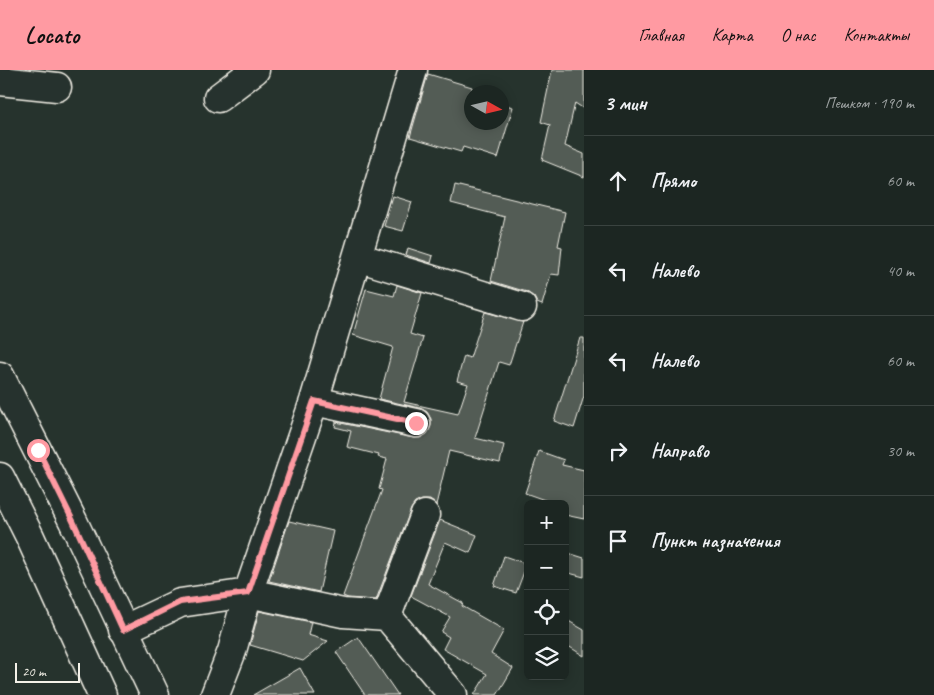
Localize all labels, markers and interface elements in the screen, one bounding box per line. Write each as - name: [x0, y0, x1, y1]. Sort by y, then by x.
- text: Locato: [25, 20, 79, 50]
- text: Главная: [639, 24, 684, 46]
- text: Карта: [712, 24, 753, 46]
- text: О нас: [781, 24, 816, 46]
- text: Контакты: [844, 24, 909, 46]
- north arrow: [464, 85, 509, 130]
- text: 3 мин: [604, 90, 647, 116]
- text: Пешком · 190 m: [825, 93, 914, 113]
- icon: ahead: [604, 167, 632, 195]
- text: Прямо: [651, 169, 696, 193]
- text: 60 m: [887, 171, 914, 191]
- icon: left: [604, 257, 632, 285]
- text: Налево: [651, 259, 699, 283]
- text: 40 m: [887, 261, 914, 281]
- icon: left: [604, 347, 632, 375]
- text: Налево: [651, 349, 699, 373]
- text: 60 m: [887, 351, 914, 371]
- route end: [405, 412, 428, 435]
- icon: right: [604, 437, 632, 465]
- route start: [27, 439, 50, 462]
- text: Направо: [651, 439, 709, 463]
- text: 30 m: [887, 441, 914, 461]
- map controls: [524, 500, 569, 680]
- button: +: [524, 500, 569, 545]
- icon: arrive: [604, 527, 632, 555]
- text: Пункт назначения: [651, 529, 780, 553]
- button: −: [524, 545, 569, 590]
- button: locate: [524, 590, 569, 635]
- button: layers: [524, 635, 569, 680]
- scale bar: [15, 660, 80, 683]
- text: 20 m: [22, 663, 46, 680]

